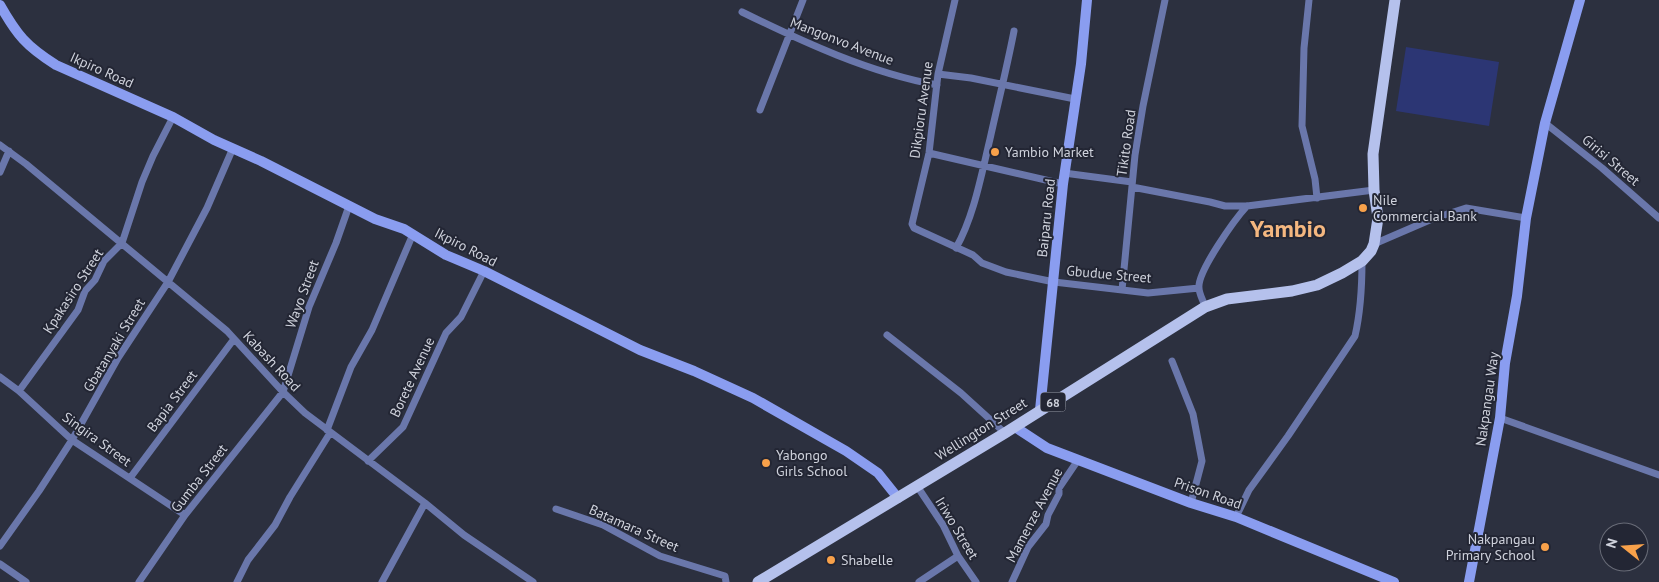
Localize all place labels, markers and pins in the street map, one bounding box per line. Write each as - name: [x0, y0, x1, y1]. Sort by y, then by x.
- place label: Yambio Market: [1005, 143, 1094, 161]
- marker: Yambio Market: [989, 146, 1001, 158]
- place label: Nile Commercial Bank: [1373, 191, 1477, 225]
- marker: Nile Commercial Bank: [1357, 202, 1369, 214]
- place label: Yabongo Girls School: [776, 446, 847, 480]
- marker: Yabongo Girls School: [760, 457, 772, 469]
- place label: Nakpangau Primary School: [1446, 530, 1535, 564]
- marker: Nakpangau Primary School: [1539, 541, 1551, 553]
- place label: Shabelle: [841, 551, 893, 569]
- marker: Shabelle: [825, 554, 837, 566]

